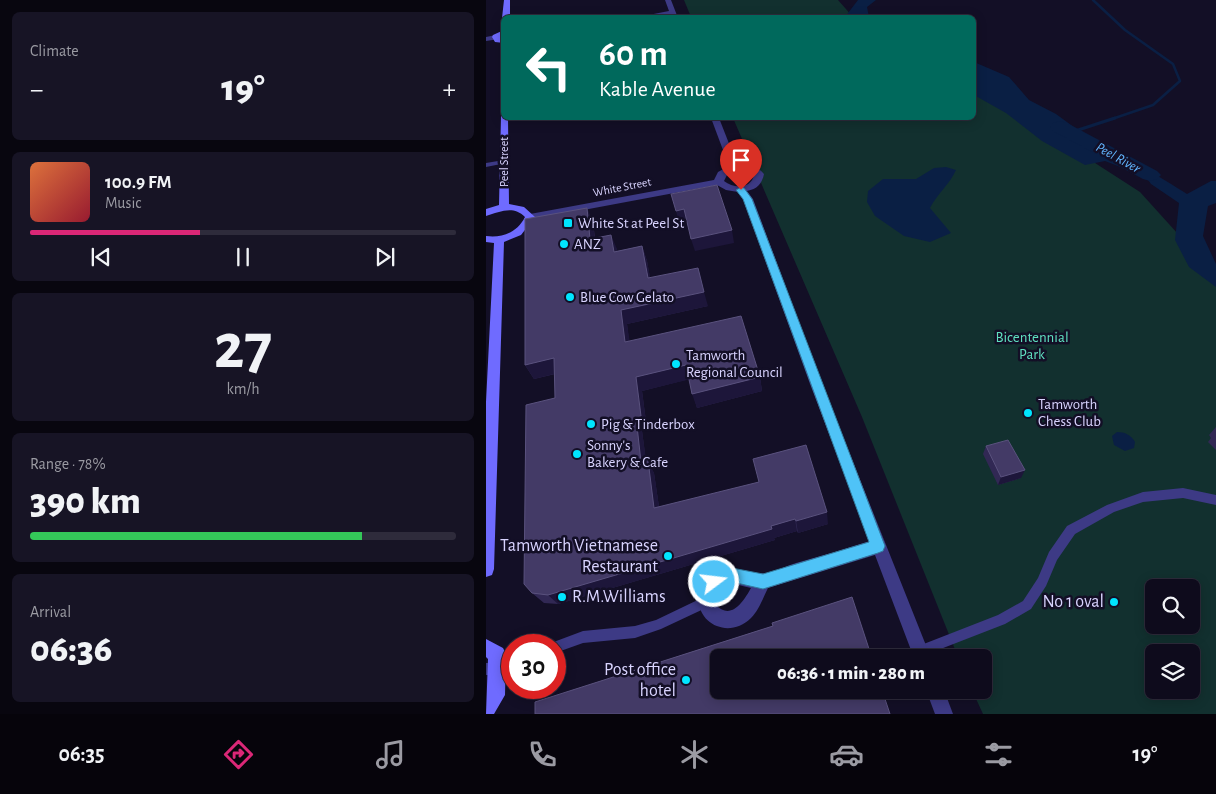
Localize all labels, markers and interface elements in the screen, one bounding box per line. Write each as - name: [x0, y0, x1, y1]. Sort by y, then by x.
- icon: left: [516, 35, 581, 100]
- text: 60 m: [599, 37, 668, 72]
- text: Climate: [30, 43, 79, 59]
- text: 19°: [221, 70, 265, 108]
- text: −: [30, 76, 43, 104]
- text: +: [443, 76, 456, 104]
- text: Kable Avenue: [599, 78, 716, 100]
- street label: Peel Street: [498, 137, 510, 187]
- pin: [720, 139, 762, 190]
- water label: Peel River: [1093, 140, 1143, 176]
- icon: arrive: [727, 146, 755, 174]
- text: 100.9 FM: [105, 173, 172, 192]
- street label: White Street: [592, 175, 652, 199]
- text: Music: [105, 195, 141, 211]
- place label: White St at Peel St: [578, 216, 684, 231]
- marker: White St at Peel St: [562, 217, 574, 229]
- place label: ANZ: [574, 237, 601, 252]
- marker: ANZ: [558, 238, 570, 250]
- icon: previous: [87, 243, 115, 271]
- icon: pause: [229, 243, 257, 271]
- icon: next: [371, 243, 399, 271]
- place label: Blue Cow Gelato: [580, 290, 674, 305]
- marker: Blue Cow Gelato: [564, 291, 576, 303]
- text: 27: [214, 315, 272, 380]
- park label: Bicentennial Park: [995, 330, 1069, 362]
- place label: Tamworth Regional Council: [686, 348, 783, 380]
- marker: Tamworth Regional Council: [670, 358, 682, 370]
- text: km/h: [226, 381, 260, 397]
- place label: Tamworth Chess Club: [1038, 397, 1101, 429]
- marker: Tamworth Chess Club: [1022, 407, 1034, 419]
- place label: Pig & Tinderbox: [601, 417, 695, 432]
- marker: Pig & Tinderbox: [585, 418, 597, 430]
- place label: Sonny's Bakery & Cafe: [587, 438, 668, 470]
- marker: Sonny's Bakery & Cafe: [571, 448, 583, 460]
- text: Range · 78%: [30, 456, 106, 472]
- text: 390 km: [30, 483, 141, 521]
- place label: Tamworth Vietnamese Restaurant: [500, 537, 658, 576]
- marker: Tamworth Vietnamese Restaurant: [662, 550, 674, 562]
- position arrow: [687, 555, 739, 607]
- map controls: [1145, 579, 1200, 699]
- button: search: [1145, 579, 1200, 634]
- place label: R.M.Williams: [572, 588, 666, 606]
- marker: R.M.Williams: [556, 591, 568, 603]
- place label: No 1 oval: [1042, 593, 1104, 611]
- marker: No 1 oval: [1108, 596, 1120, 608]
- text: Arrival: [30, 604, 71, 620]
- text: 06:36: [30, 631, 112, 669]
- speed limit sign: 30: [501, 634, 566, 699]
- button: layers: [1145, 644, 1200, 699]
- place label: Post office hotel: [604, 661, 676, 700]
- text: 06:36 · 1 min · 280 m: [777, 664, 925, 683]
- marker: Post office hotel: [680, 674, 692, 686]
- icon: directions: [221, 737, 256, 772]
- icon: music: [373, 737, 408, 772]
- icon: phone: [525, 737, 560, 772]
- icon: climate: [677, 737, 712, 772]
- icon: car: [829, 737, 864, 772]
- icon: filters: [981, 737, 1016, 772]
- text: 06:35: [58, 743, 105, 765]
- text: 19°: [1133, 743, 1158, 765]

